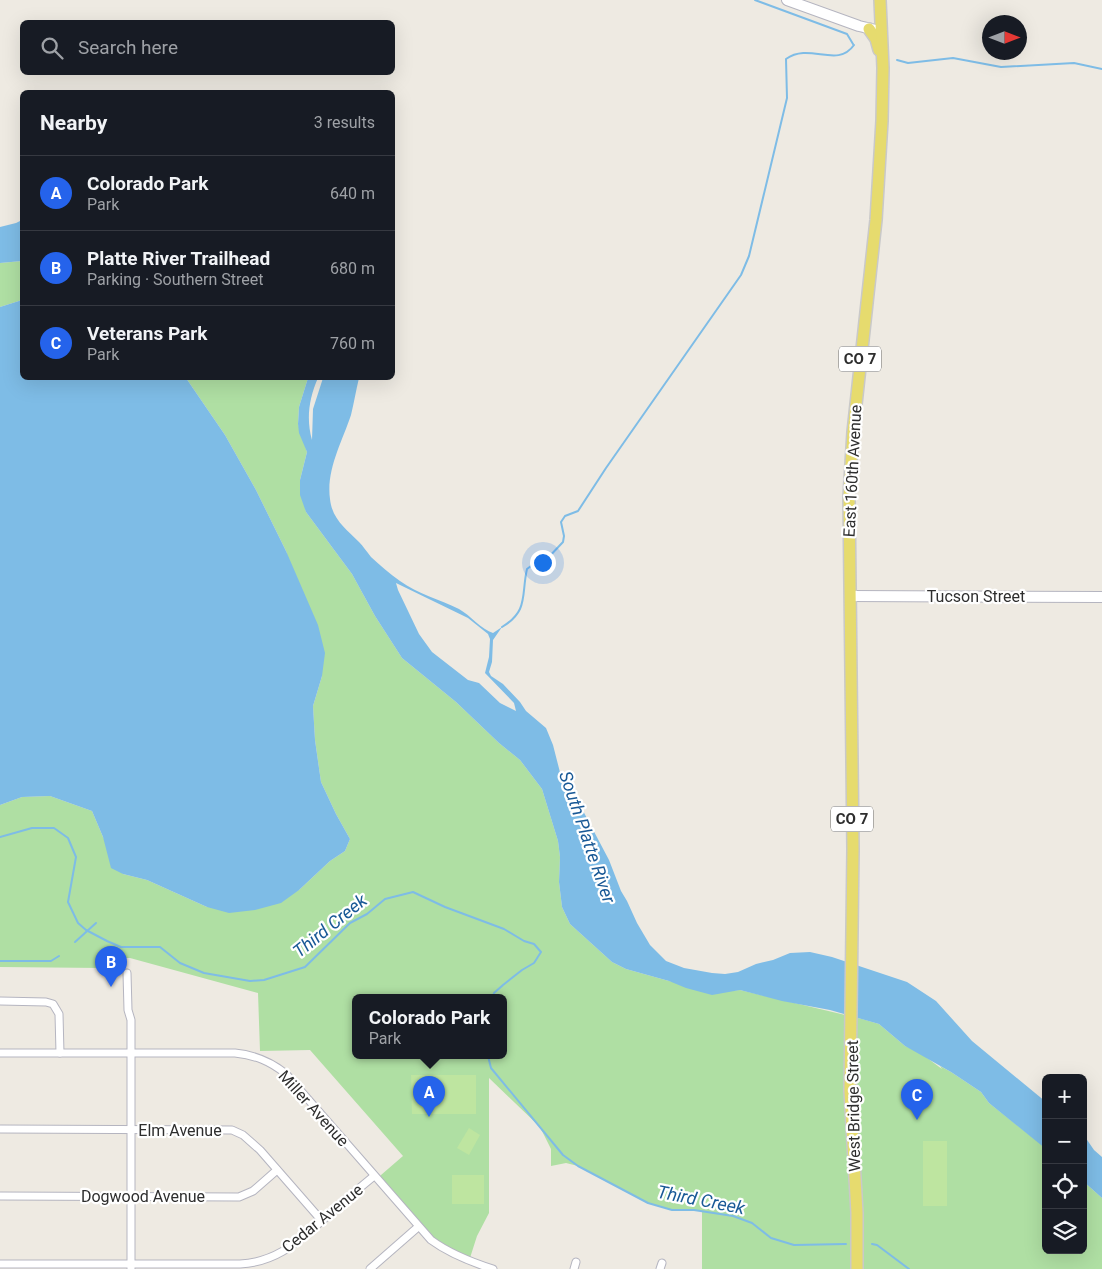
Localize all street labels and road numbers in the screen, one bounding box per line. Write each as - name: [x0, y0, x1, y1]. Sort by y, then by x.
- road number: CO 7: [839, 346, 881, 372]
- street label: East 160th Avenue: [840, 404, 865, 538]
- street label: Tucson Street: [927, 587, 1025, 606]
- road number: CO 7: [831, 806, 873, 832]
- street label: West Bridge Street: [843, 1040, 864, 1172]
- street label: Miller Avenue: [275, 1066, 353, 1150]
- street label: Elm Avenue: [138, 1121, 222, 1140]
- street label: Cedar Avenue: [278, 1180, 367, 1257]
- street label: Dogwood Avenue: [81, 1187, 205, 1206]

